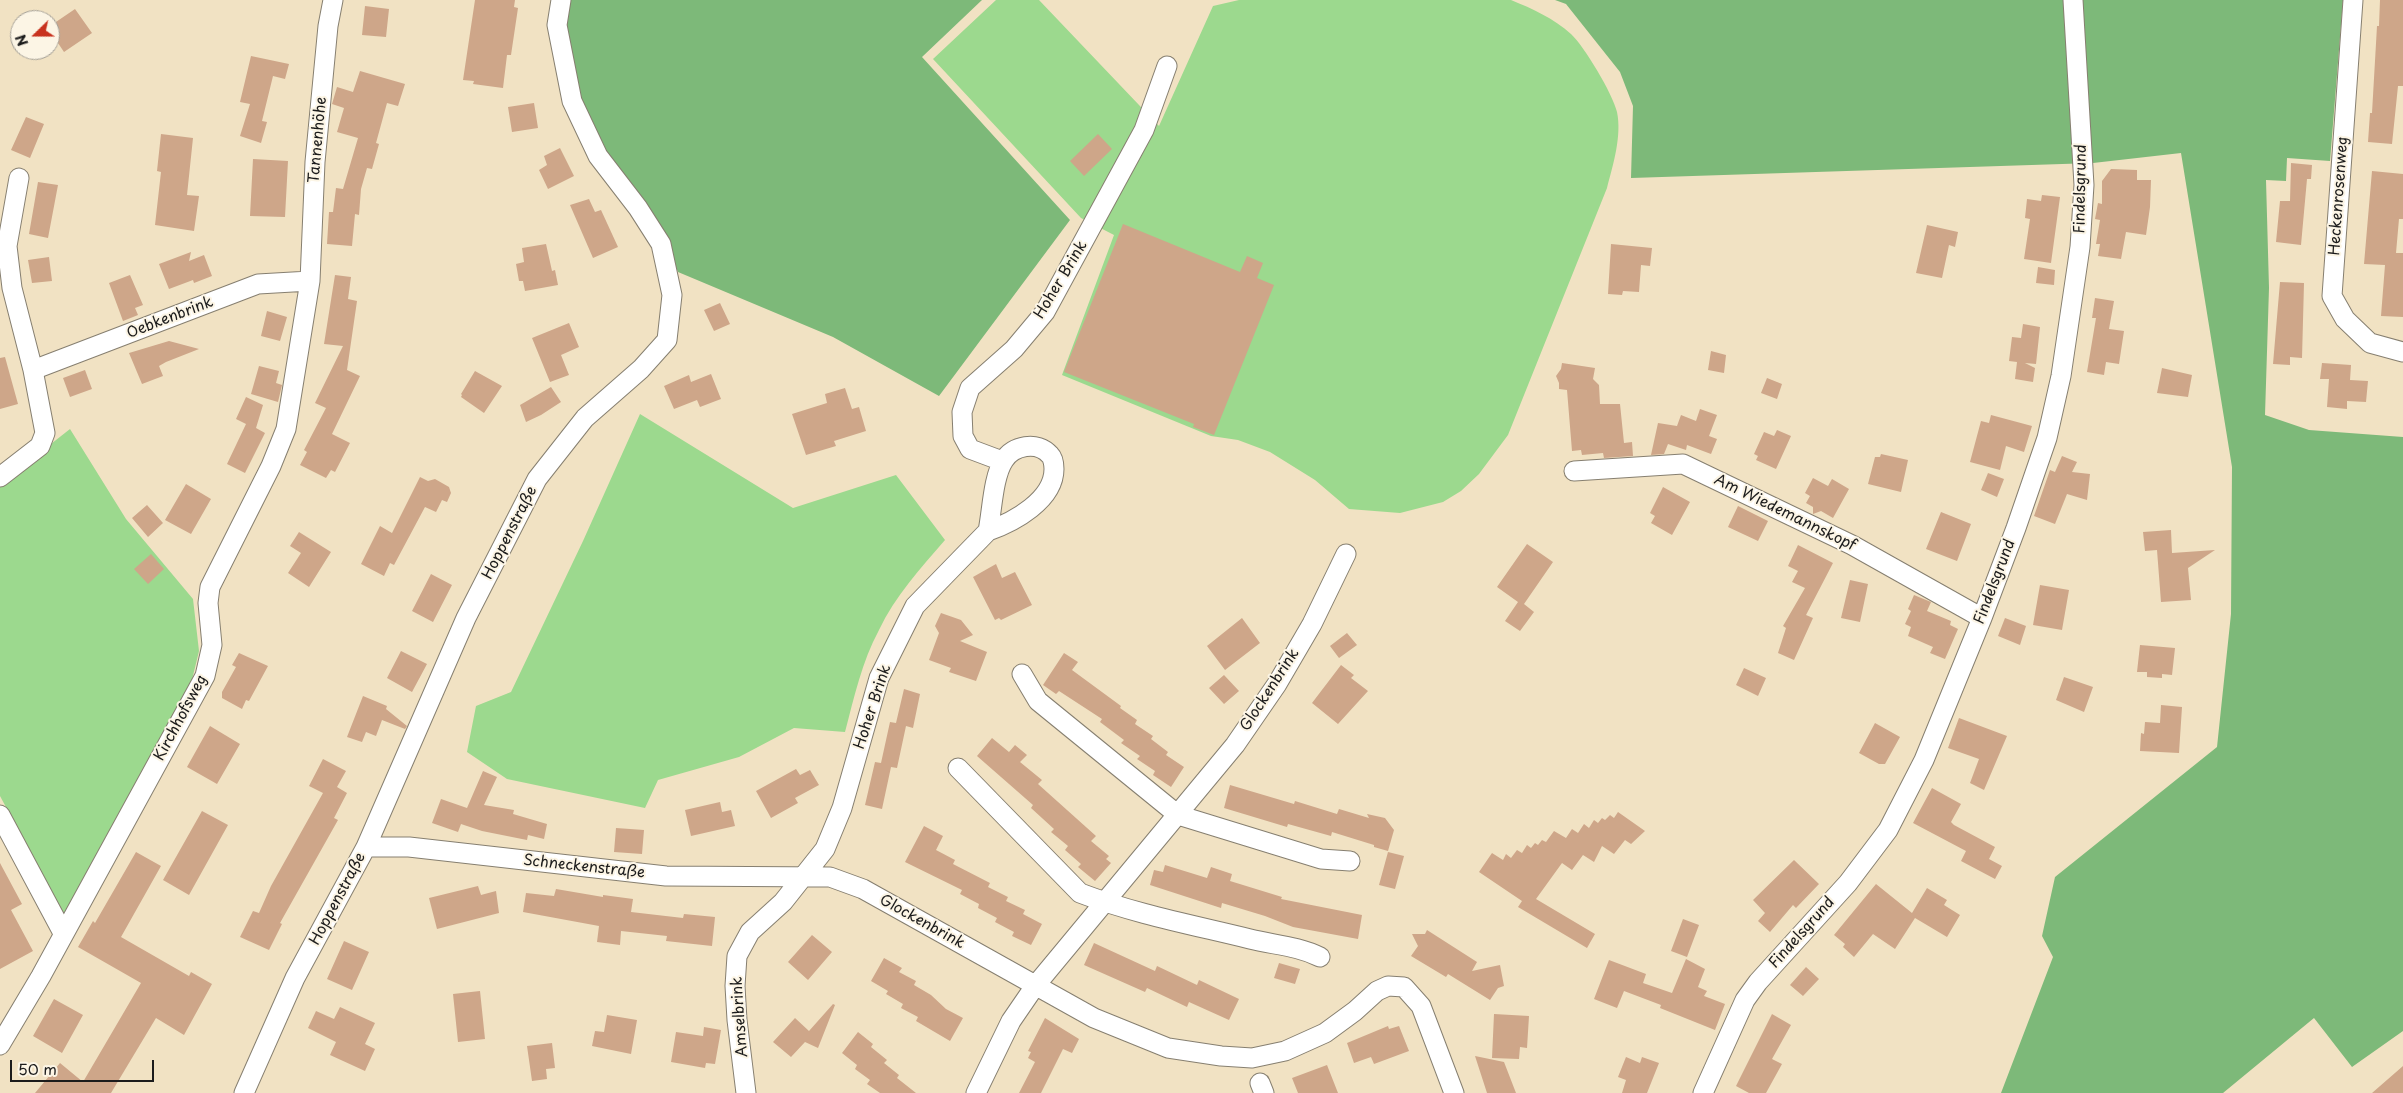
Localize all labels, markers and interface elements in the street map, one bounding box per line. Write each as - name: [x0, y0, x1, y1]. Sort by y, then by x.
- north arrow: [10, 10, 60, 60]
- text: N: [10, 31, 33, 50]
- street label: Tannenhöhe: [305, 96, 331, 184]
- street label: Heckenrosenweg: [2326, 136, 2352, 256]
- street label: Findelsgrund: [2071, 144, 2091, 234]
- street label: Hoher Brink: [1031, 238, 1091, 322]
- street label: Oebkenbrink: [124, 293, 216, 343]
- street label: Am Wiedemannskopf: [1711, 471, 1859, 555]
- street label: Hoppenstraße: [479, 484, 541, 582]
- street label: Findelsgrund: [1971, 537, 2019, 627]
- street label: Glockenbrink: [1237, 645, 1303, 735]
- street label: Hoher Brink: [851, 662, 895, 752]
- street label: Kirchhofsweg: [151, 672, 211, 764]
- street label: Hoppenstraße: [306, 850, 370, 948]
- street label: Schneckenstraße: [522, 852, 646, 882]
- street label: Glockenbrink: [876, 891, 968, 953]
- street label: Findelsgrund: [1765, 894, 1839, 972]
- street label: Amselbrink: [728, 976, 752, 1058]
- scale bar: [12, 1050, 156, 1082]
- text: 50 m: [18, 1057, 57, 1080]

